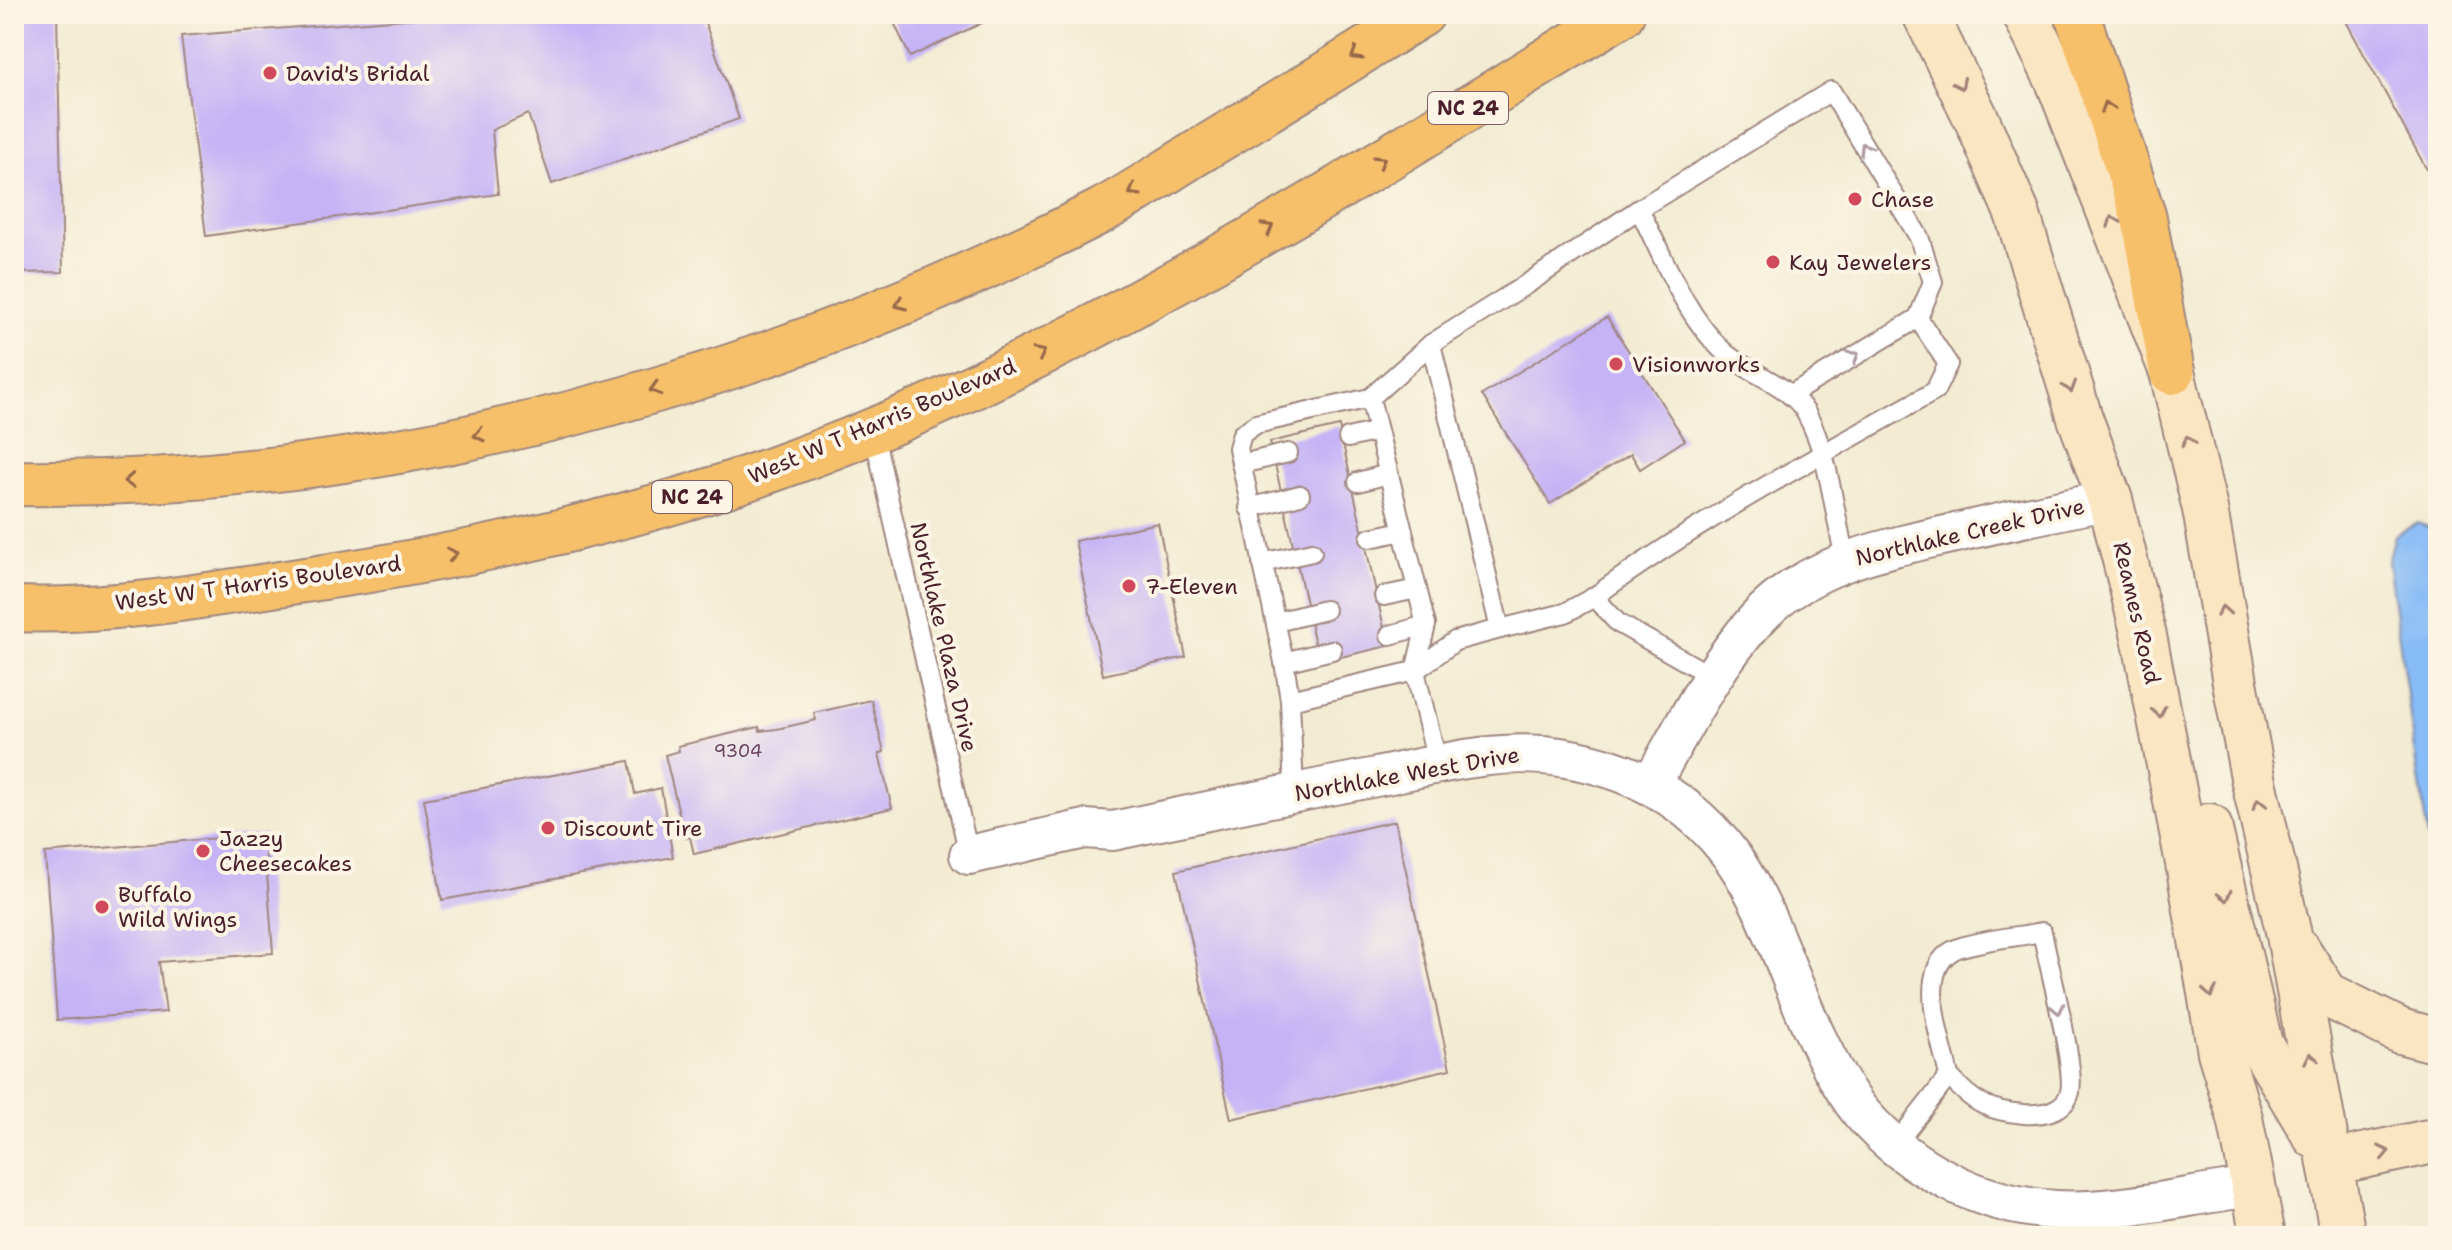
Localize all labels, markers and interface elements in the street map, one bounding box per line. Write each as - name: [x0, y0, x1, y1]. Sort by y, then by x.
- one-way arrow: [1350, 46, 1365, 61]
- place label: David's Bridal: [286, 59, 430, 88]
- marker: David's Bridal: [261, 64, 279, 82]
- one-way arrow: [1950, 76, 1966, 90]
- road number: NC 24: [1428, 92, 1508, 124]
- one-way arrow: [2101, 100, 2117, 114]
- one-way arrow: [1859, 142, 1875, 157]
- one-way arrow: [1372, 156, 1386, 171]
- one-way arrow: [1128, 181, 1143, 197]
- place label: Chase: [1871, 185, 1934, 214]
- marker: Chase: [1846, 190, 1864, 208]
- one-way arrow: [2106, 215, 2123, 229]
- one-way arrow: [1259, 222, 1274, 238]
- place label: Kay Jewelers: [1789, 248, 1931, 277]
- marker: Kay Jewelers: [1764, 253, 1782, 271]
- one-way arrow: [894, 294, 908, 311]
- one-way arrow: [1031, 347, 1046, 362]
- place label: Visionworks: [1632, 350, 1760, 379]
- street label: West W T Harris Boulevard: [744, 351, 1020, 491]
- one-way arrow: [1845, 351, 1860, 366]
- marker: Visionworks: [1607, 355, 1625, 373]
- one-way arrow: [2061, 379, 2077, 393]
- one-way arrow: [649, 380, 663, 396]
- one-way arrow: [472, 425, 485, 442]
- one-way arrow: [2181, 434, 2198, 448]
- one-way arrow: [122, 473, 135, 490]
- road number: NC 24: [652, 481, 732, 513]
- street label: Northlake Creek Drive: [1852, 491, 2088, 573]
- street label: Northlake Plaza Drive: [903, 519, 985, 755]
- street label: Reames Road: [2107, 539, 2167, 687]
- one-way arrow: [444, 546, 458, 563]
- street label: West W T Harris Boulevard: [113, 549, 403, 617]
- place label: 7-Eleven: [1145, 572, 1238, 601]
- marker: 7-Eleven: [1120, 577, 1138, 595]
- one-way arrow: [2215, 604, 2232, 618]
- one-way arrow: [2150, 705, 2167, 718]
- house number: 9304: [714, 739, 762, 763]
- street label: Northlake West Drive: [1292, 740, 1522, 808]
- one-way arrow: [2251, 797, 2268, 811]
- place label: Discount Tire: [564, 814, 703, 843]
- marker: Discount Tire: [539, 819, 557, 837]
- place label: Jazzy Cheesecakes: [219, 824, 352, 878]
- marker: Jazzy Cheesecakes: [194, 842, 212, 860]
- place label: Buffalo Wild Wings: [118, 880, 237, 934]
- one-way arrow: [2216, 888, 2233, 902]
- marker: Buffalo Wild Wings: [93, 898, 111, 916]
- one-way arrow: [2200, 985, 2217, 999]
- one-way arrow: [2048, 1002, 2065, 1015]
- one-way arrow: [2304, 1051, 2321, 1065]
- one-way arrow: [2377, 1144, 2391, 1161]

